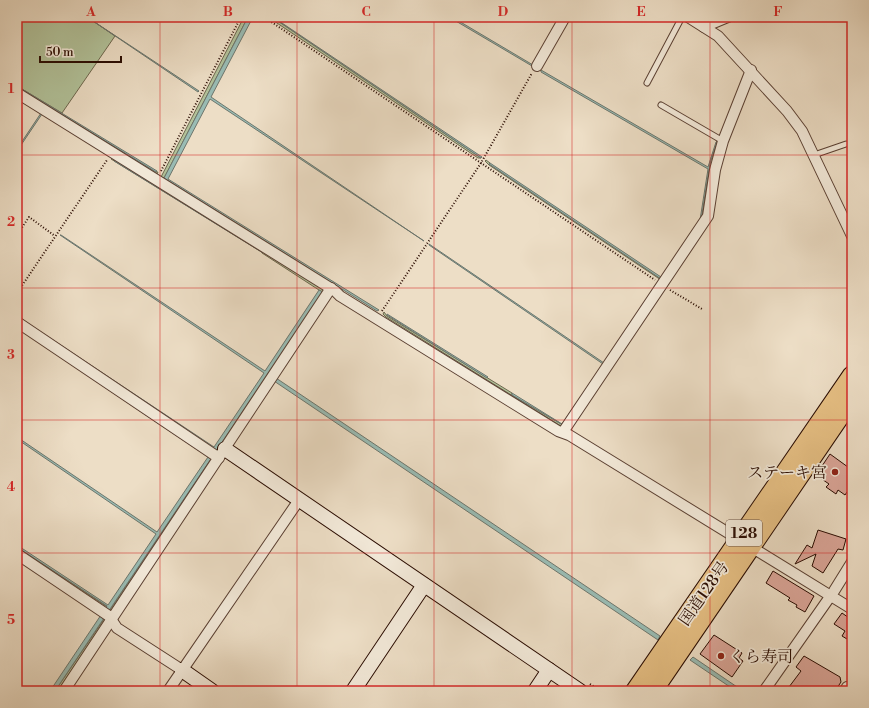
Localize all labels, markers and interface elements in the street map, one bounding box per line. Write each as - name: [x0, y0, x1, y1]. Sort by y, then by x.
- text: A: [85, 4, 96, 20]
- text: B: [223, 4, 233, 20]
- text: C: [361, 4, 371, 20]
- text: D: [498, 4, 508, 20]
- text: E: [636, 4, 646, 20]
- text: F: [773, 4, 783, 20]
- scale bar: [40, 38, 121, 64]
- text: 50 m: [46, 45, 74, 60]
- text: 1: [8, 81, 15, 97]
- text: 2: [7, 214, 15, 230]
- text: 3: [7, 347, 15, 363]
- place label: ステーキ宮: [747, 463, 827, 483]
- marker: ステーキ宮: [830, 467, 840, 477]
- text: 4: [7, 479, 16, 495]
- road number: 128: [726, 520, 762, 546]
- street label: 国道128号: [674, 557, 733, 630]
- text: 5: [7, 612, 15, 628]
- place label: くら寿司: [729, 647, 793, 667]
- marker: くら寿司: [716, 651, 726, 661]

